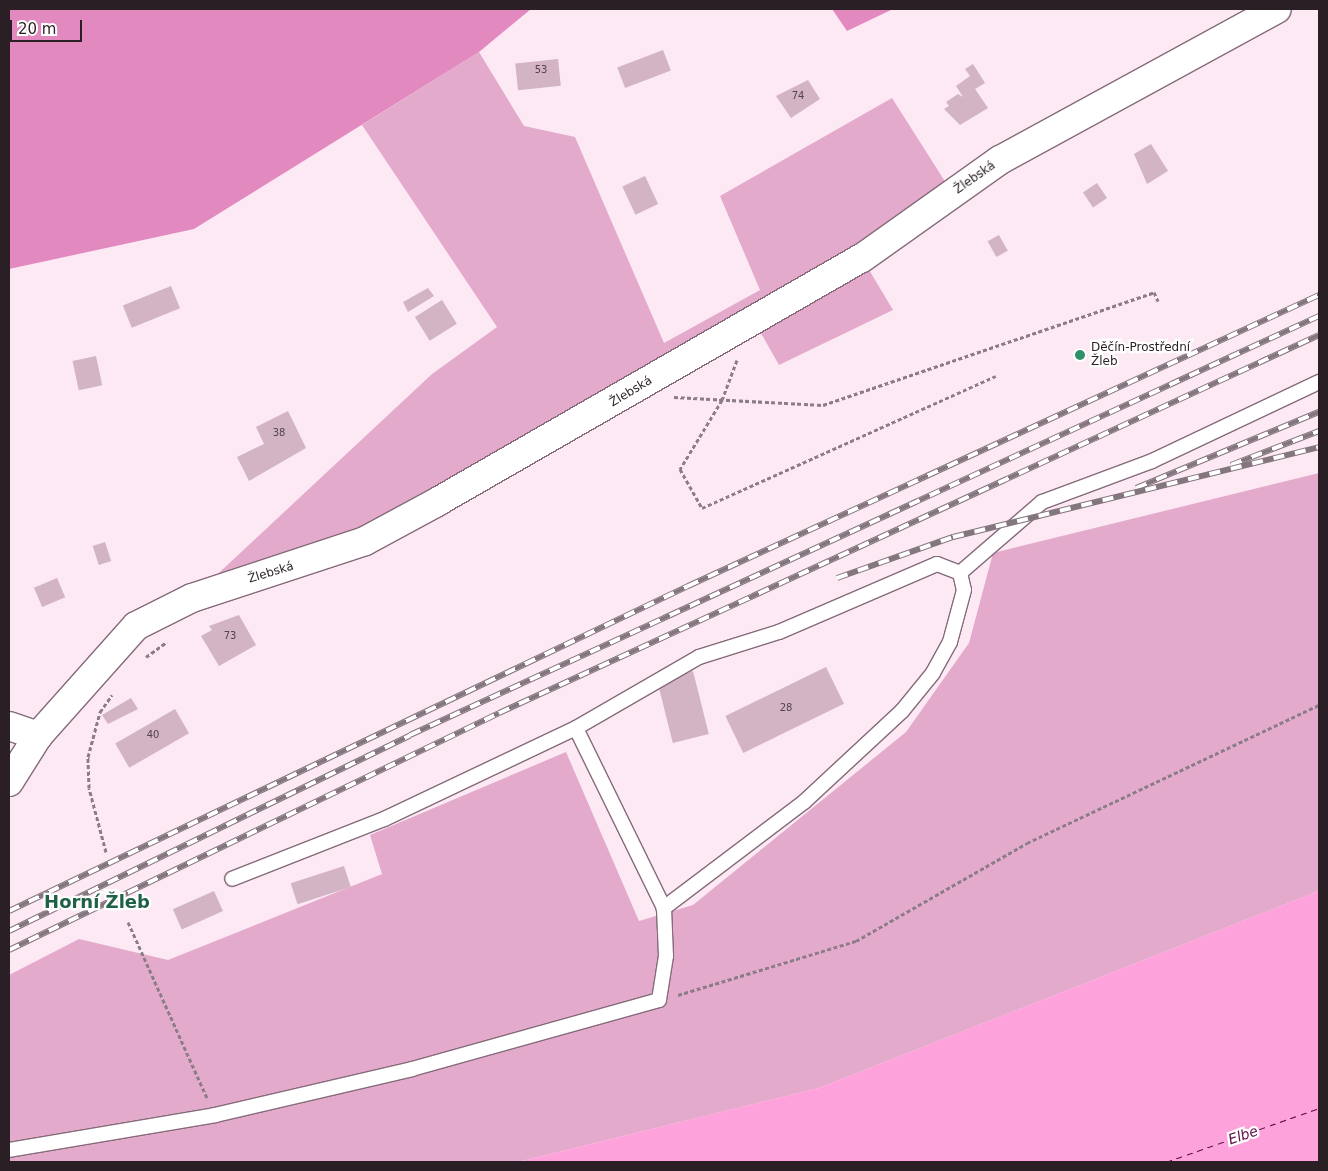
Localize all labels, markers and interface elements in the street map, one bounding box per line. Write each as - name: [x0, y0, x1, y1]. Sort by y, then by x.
- scale bar: [12, 10, 85, 42]
- text: 20 m: [18, 20, 56, 38]
- house number: 53: [535, 64, 547, 76]
- house number: 74: [792, 90, 804, 102]
- street label: Žlebská: [952, 159, 998, 197]
- place label: Děčín-Prostřední Žleb: [1091, 341, 1190, 369]
- marker: Děčín-Prostřední Žleb: [1073, 348, 1087, 362]
- street label: Žlebská: [607, 374, 655, 410]
- house number: 38: [273, 427, 285, 439]
- street label: Žlebská: [246, 559, 296, 587]
- house number: 73: [224, 630, 236, 642]
- house number: 28: [780, 702, 792, 714]
- house number: 40: [147, 729, 159, 741]
- district label: Horní Žleb: [44, 891, 150, 913]
- water label: Elbe: [1226, 1122, 1260, 1148]

